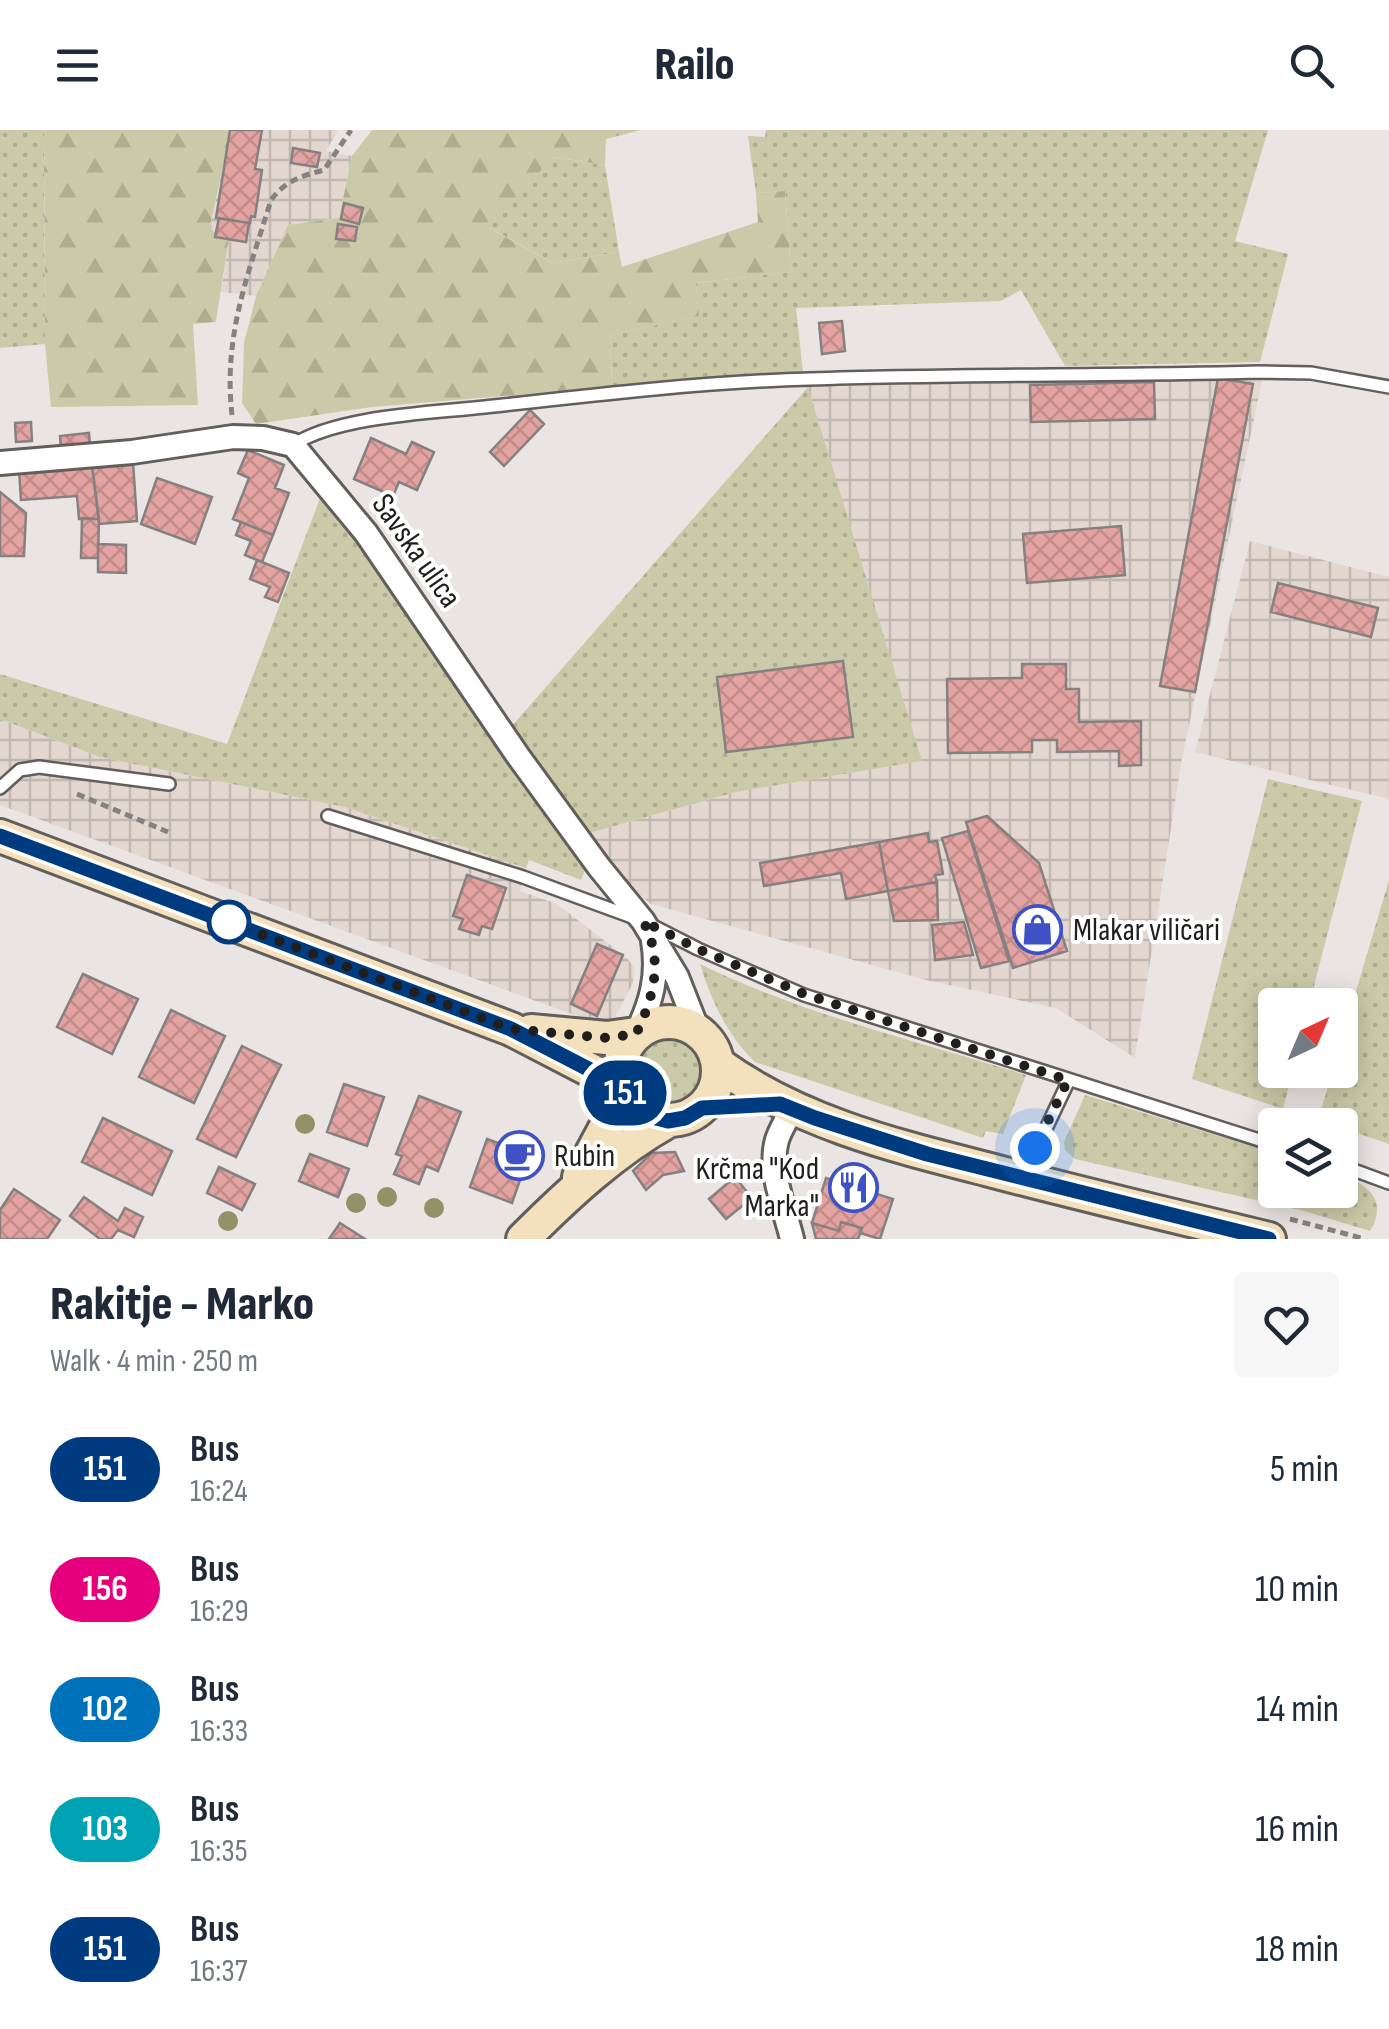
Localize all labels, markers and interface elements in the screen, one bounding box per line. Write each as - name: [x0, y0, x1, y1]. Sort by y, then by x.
- icon: menu: [50, 38, 105, 93]
- text: Railo: [654, 38, 735, 93]
- icon: search: [1284, 38, 1339, 93]
- street label: Savska ulica: [363, 487, 469, 615]
- unlabelled marker: [208, 901, 250, 943]
- shop icon: Mlakar viličari: [1012, 904, 1064, 956]
- place label: Mlakar viličari: [1073, 911, 1220, 950]
- north arrow: [1258, 988, 1358, 1088]
- map controls: [1258, 988, 1358, 1208]
- line badge: 151: [568, 1060, 682, 1126]
- text: 151: [604, 1072, 646, 1115]
- button: layers: [1258, 1108, 1358, 1208]
- your location: [1010, 1123, 1060, 1173]
- cafe icon: Rubin: [493, 1130, 545, 1182]
- place label: Rubin: [554, 1137, 615, 1176]
- place label: Krčma "Kod Marka": [696, 1150, 819, 1226]
- restaurant icon: Krčma "Kod Marka": [828, 1161, 880, 1213]
- button: heart: [1234, 1272, 1339, 1377]
- text: Rakitje - Marko: [50, 1276, 314, 1333]
- text: Walk · 4 min · 250 m: [50, 1342, 258, 1381]
- text: Bus: [190, 1427, 239, 1472]
- text: 5 min: [1270, 1447, 1339, 1492]
- text: 151: [84, 1448, 126, 1491]
- text: 16:24: [190, 1472, 248, 1511]
- text: Bus: [190, 1547, 239, 1592]
- text: 10 min: [1255, 1567, 1339, 1612]
- text: 156: [82, 1568, 128, 1611]
- text: 16:29: [190, 1592, 249, 1631]
- text: Bus: [190, 1667, 239, 1712]
- text: 14 min: [1256, 1687, 1339, 1732]
- text: 102: [82, 1688, 128, 1731]
- text: 16:33: [190, 1712, 248, 1751]
- text: Bus: [190, 1787, 239, 1832]
- text: 16 min: [1255, 1807, 1339, 1852]
- text: 103: [82, 1808, 128, 1851]
- text: 16:35: [190, 1832, 248, 1871]
- text: Bus: [190, 1907, 239, 1952]
- text: 18 min: [1255, 1927, 1339, 1972]
- text: 151: [84, 1928, 126, 1971]
- text: 16:37: [190, 1952, 247, 1991]

